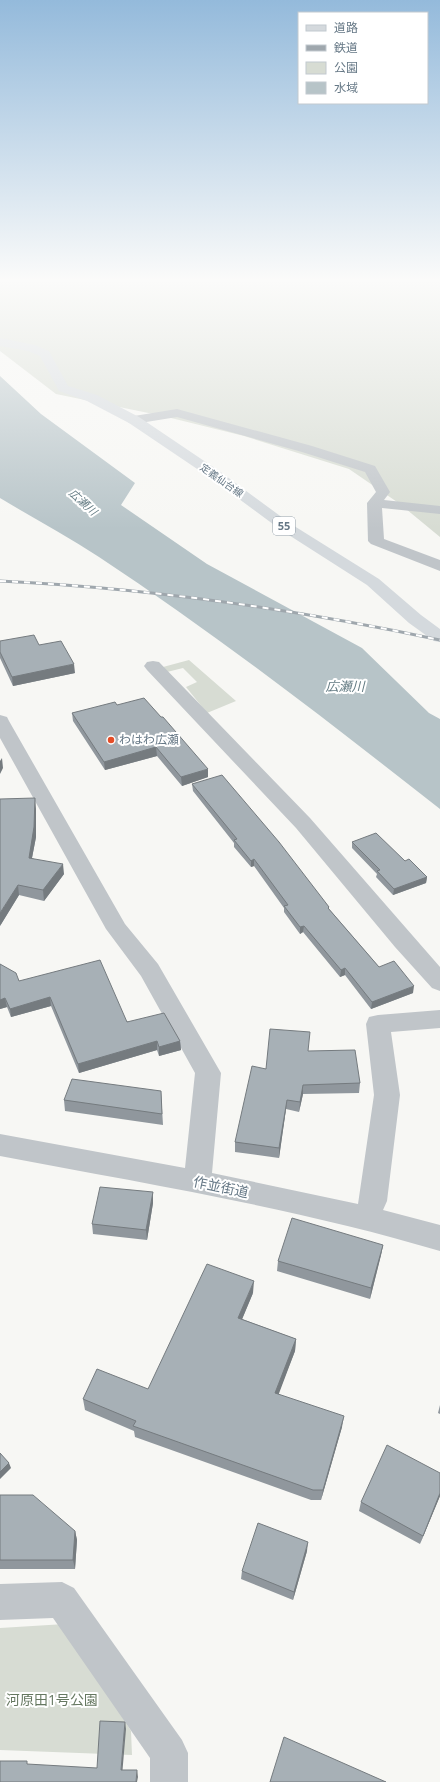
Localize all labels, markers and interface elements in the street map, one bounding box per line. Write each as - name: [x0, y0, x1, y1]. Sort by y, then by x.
- legend: [298, 12, 428, 104]
- text: 道路: [334, 19, 358, 36]
- text: 鉄道: [334, 39, 358, 56]
- text: 公園: [334, 59, 358, 76]
- text: 水域: [334, 79, 358, 96]
- street label: 定義仙台線: [198, 460, 246, 500]
- water label: 広瀬川: [66, 485, 101, 519]
- road number: 55: [273, 517, 295, 535]
- water label: 広瀬川: [325, 677, 366, 695]
- place label: わはわ広瀬: [119, 731, 179, 748]
- marker: わはわ広瀬: [106, 735, 116, 745]
- street label: 作並街道: [192, 1171, 250, 1202]
- park label: 河原田1号公園: [6, 1690, 98, 1709]

